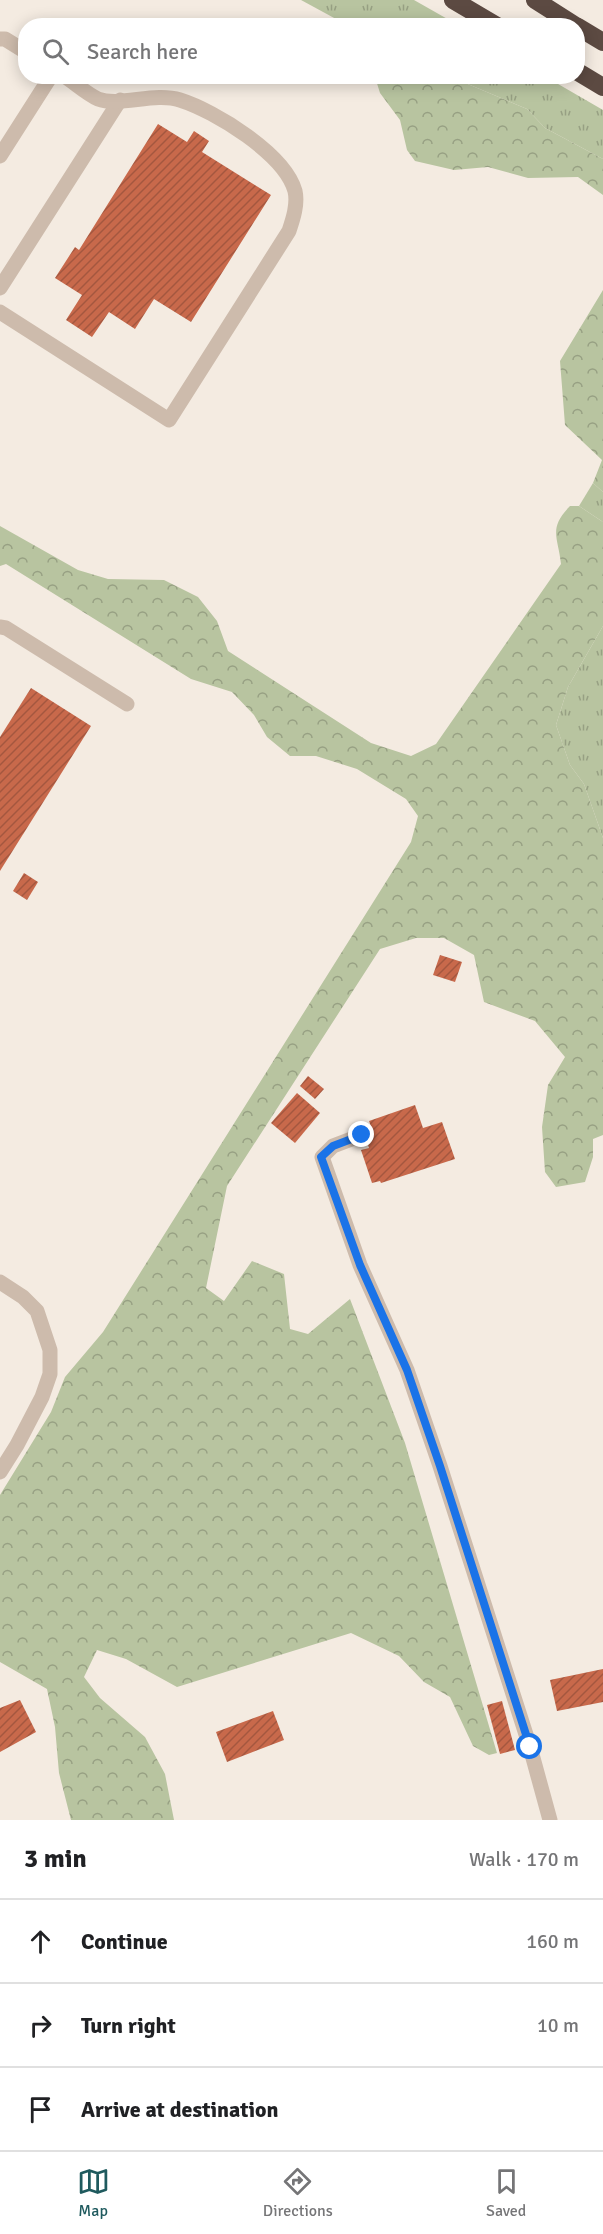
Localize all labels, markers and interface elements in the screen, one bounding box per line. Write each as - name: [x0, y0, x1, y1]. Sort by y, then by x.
- search box: [18, 18, 585, 84]
- icon: search: [39, 35, 72, 68]
- text: Search here: [87, 38, 198, 65]
- route end: [348, 1121, 374, 1147]
- route start: [516, 1733, 542, 1759]
- text: 3 min: [24, 1843, 87, 1875]
- text: Walk · 170 m: [469, 1847, 579, 1872]
- icon: ahead: [24, 1925, 57, 1958]
- text: Continue: [81, 1928, 168, 1955]
- text: 160 m: [526, 1929, 579, 1954]
- icon: right: [24, 2009, 57, 2042]
- text: Turn right: [81, 2012, 176, 2039]
- text: 10 m: [537, 2013, 579, 2038]
- icon: arrive: [24, 2093, 57, 2126]
- text: Arrive at destination: [81, 2096, 278, 2123]
- tab: Map: [77, 2165, 110, 2221]
- tab: Directions: [263, 2165, 333, 2221]
- tab: Saved: [486, 2165, 526, 2221]

